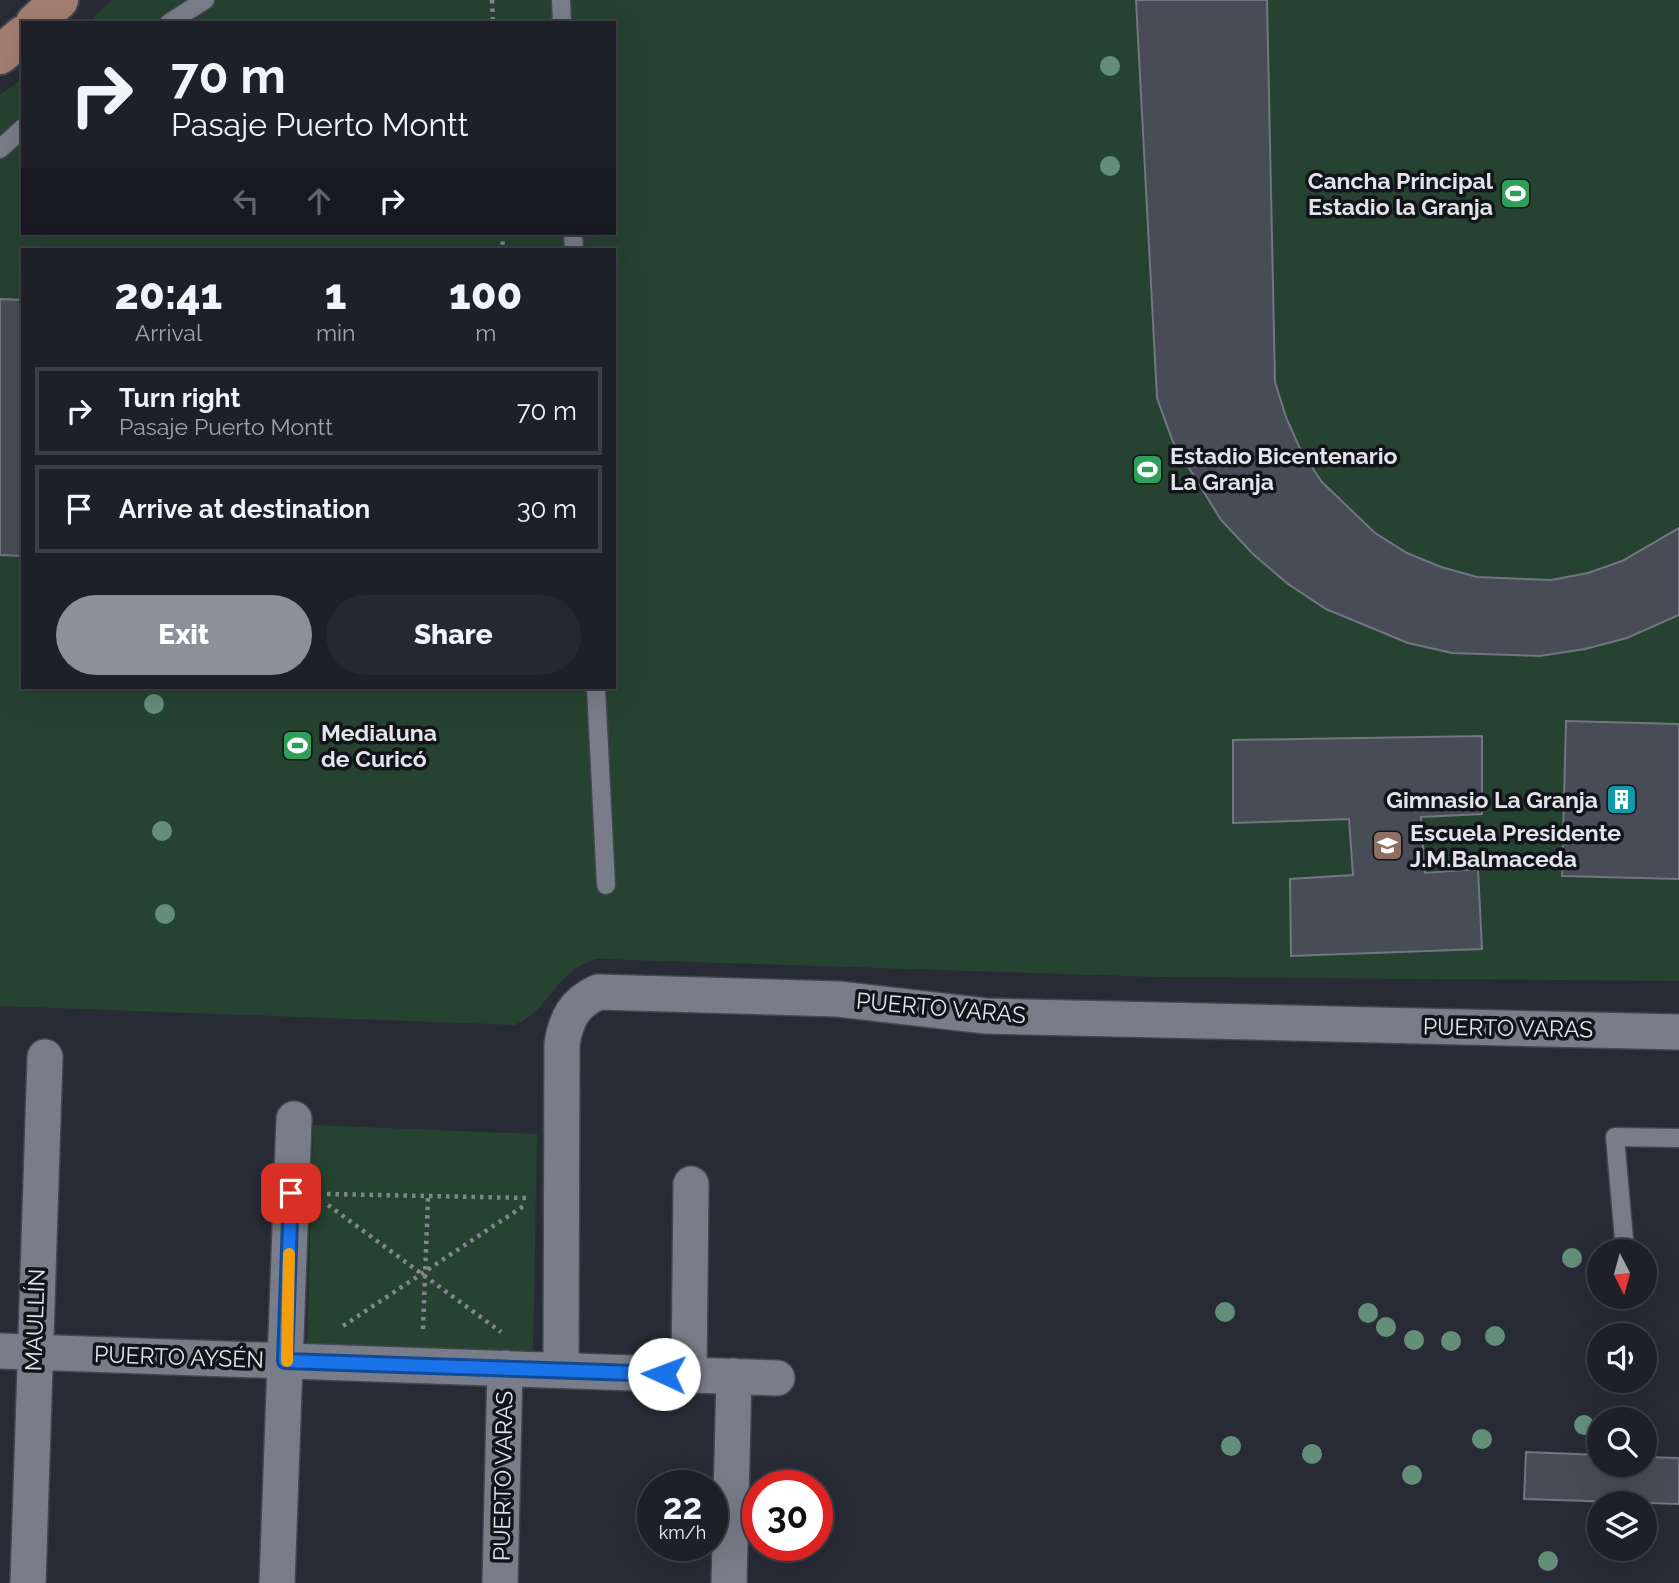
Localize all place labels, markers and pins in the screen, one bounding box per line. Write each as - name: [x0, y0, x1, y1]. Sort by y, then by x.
- place label: Cancha Principal Estadio la Granja: [1308, 167, 1494, 220]
- sports icon: Cancha Principal Estadio la Granja: [1499, 177, 1533, 211]
- place label: Estadio Bicentenario La Granja: [1170, 442, 1398, 495]
- sports icon: Estadio Bicentenario La Granja: [1130, 452, 1164, 486]
- place label: Medialuna de Curicó: [321, 719, 437, 772]
- sports icon: Medialuna de Curicó: [281, 729, 315, 763]
- building icon: Gimnasio La Granja: [1604, 783, 1638, 817]
- place label: Gimnasio La Granja: [1386, 786, 1598, 813]
- place label: Escuela Presidente J.M.Balmaceda: [1410, 819, 1621, 872]
- school or university icon: Escuela Presidente J.M.Balmaceda: [1370, 829, 1404, 863]
- pin: [261, 1163, 321, 1223]

